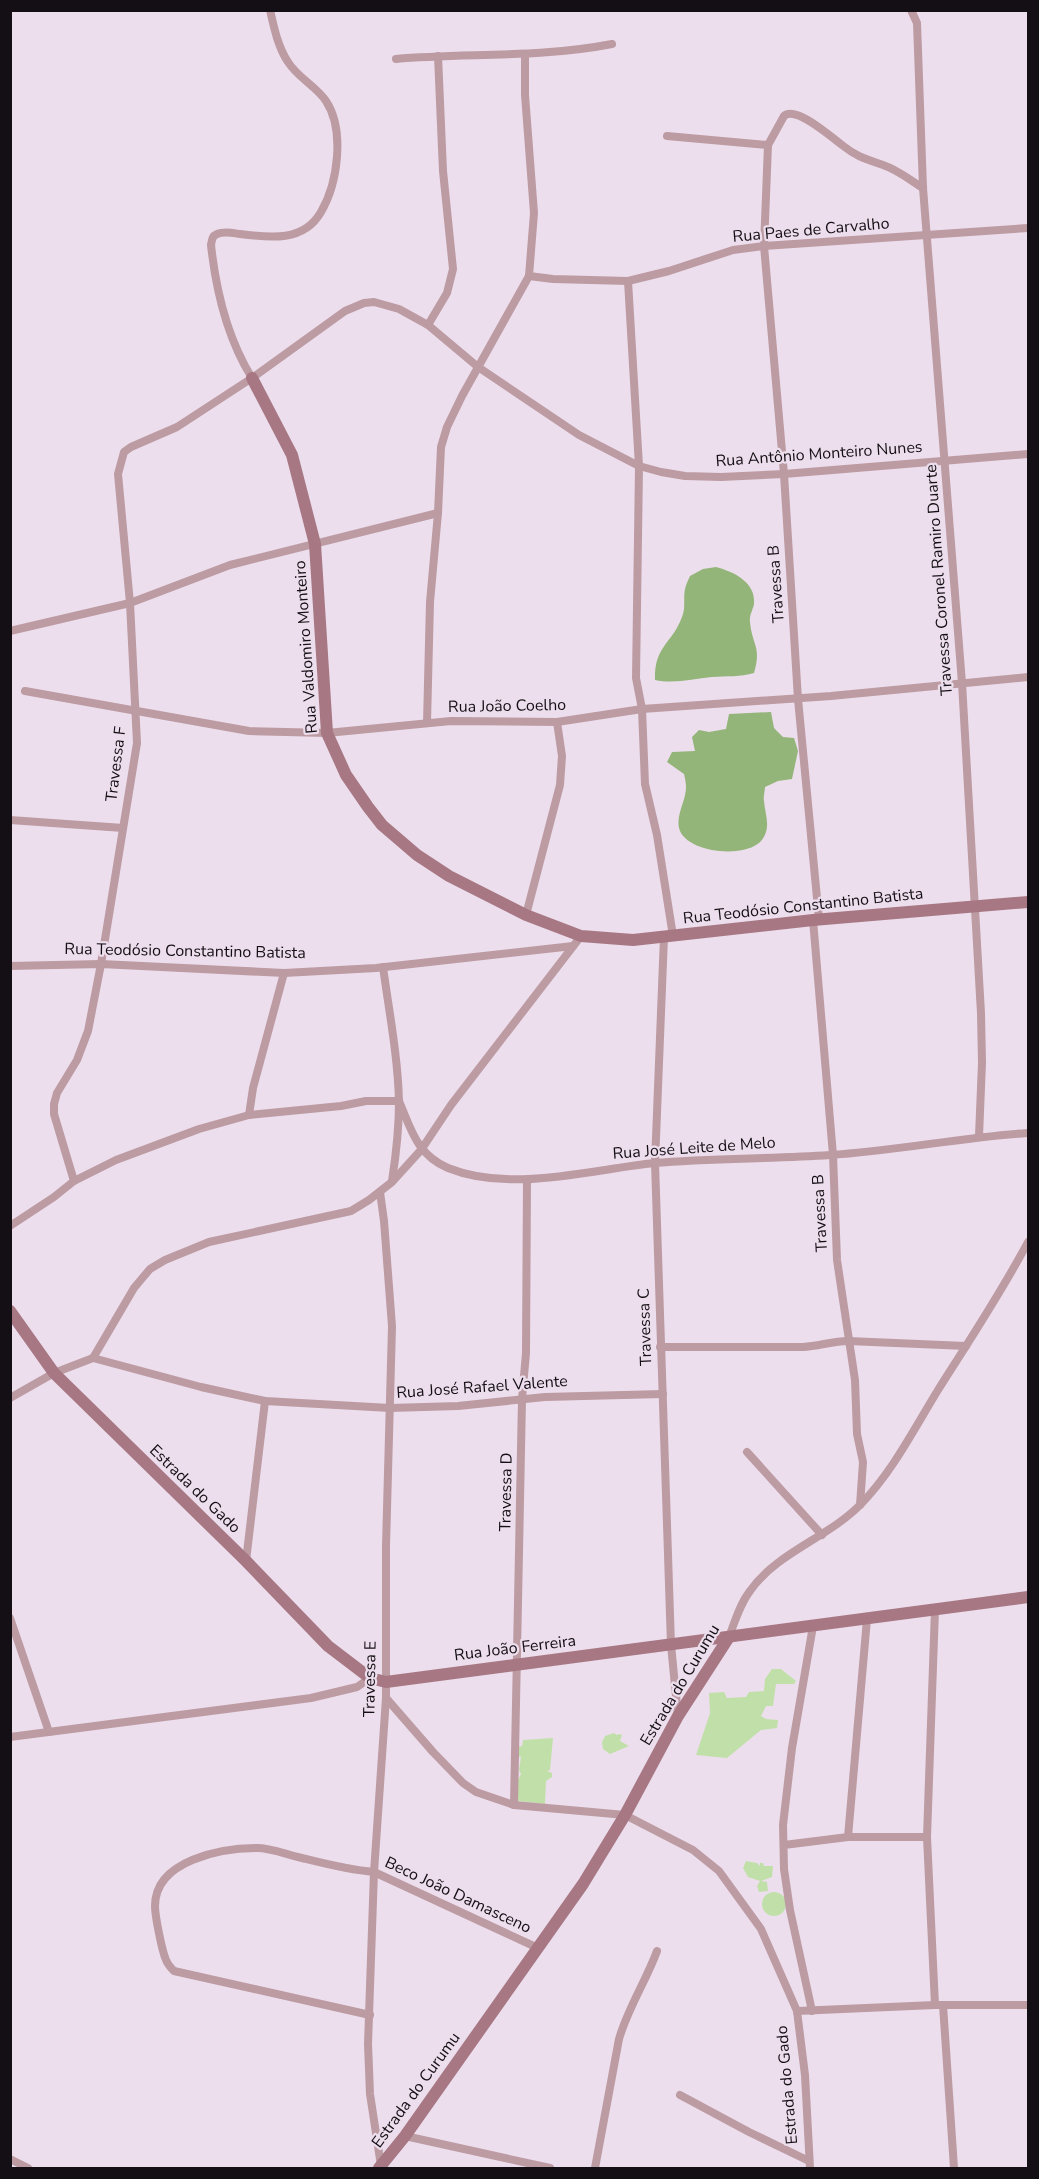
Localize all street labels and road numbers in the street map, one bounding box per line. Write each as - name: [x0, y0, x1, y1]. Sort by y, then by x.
- street label: Rua Paes de Carvalho: [732, 212, 890, 248]
- street label: Rua Antônio Monteiro Nunes: [715, 436, 923, 472]
- street label: Travessa Coronel Ramiro Duarte: [920, 464, 958, 696]
- street label: Travessa B: [762, 544, 790, 624]
- street label: Rua Valdomiro Monteiro: [289, 559, 323, 734]
- street label: Rua João Coelho: [448, 694, 566, 718]
- street label: Travessa F: [100, 725, 132, 803]
- street label: Rua Teodósio Constantino Batista: [682, 882, 924, 930]
- street label: Rua Teodósio Constantino Batista: [64, 938, 306, 964]
- street label: Rua José Leite de Melo: [612, 1131, 776, 1165]
- street label: Travessa B: [807, 1174, 833, 1252]
- street label: Travessa C: [633, 1287, 657, 1366]
- street label: Rua José Rafael Valente: [396, 1370, 568, 1404]
- street label: Estrada do Gado: [145, 1440, 246, 1538]
- street label: Travessa D: [494, 1452, 518, 1532]
- street label: Estrada do Curumu: [635, 1620, 725, 1750]
- street label: Rua João Ferreira: [453, 1630, 577, 1666]
- street label: Travessa E: [358, 1641, 382, 1717]
- street label: Beco João Damasceno: [381, 1851, 535, 1939]
- street label: Estrada do Gado: [771, 2025, 803, 2145]
- street label: Estrada do Curumu: [367, 2028, 465, 2152]

